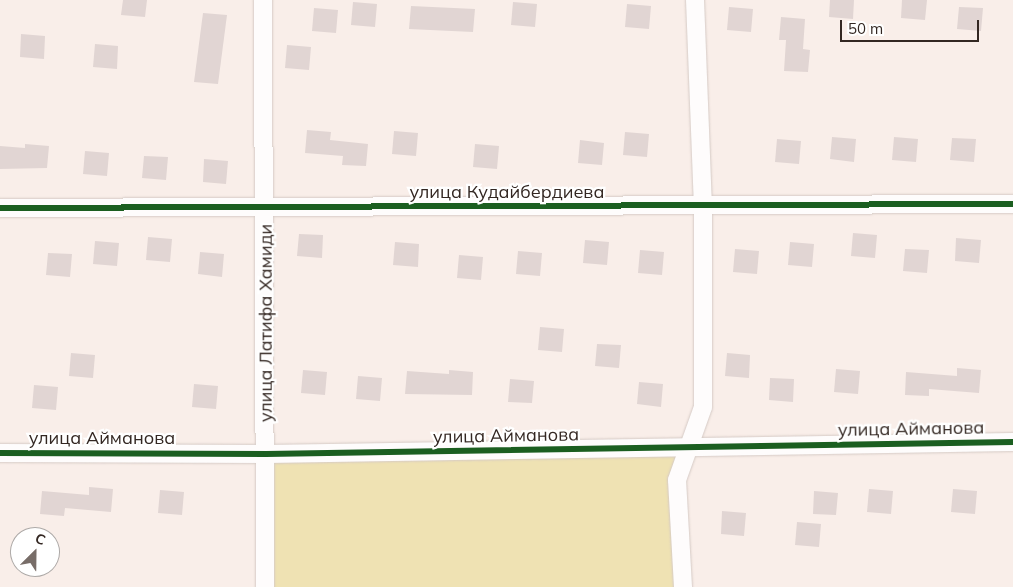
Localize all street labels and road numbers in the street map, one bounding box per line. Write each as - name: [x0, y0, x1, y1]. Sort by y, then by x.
- street label: улица Кудайбердиева: [410, 181, 604, 203]
- street label: улица Латифа Хамиди: [255, 224, 277, 422]
- street label: улица Айманова: [838, 417, 984, 441]
- street label: улица Айманова: [433, 424, 579, 448]
- street label: улица Айманова: [29, 427, 175, 449]

